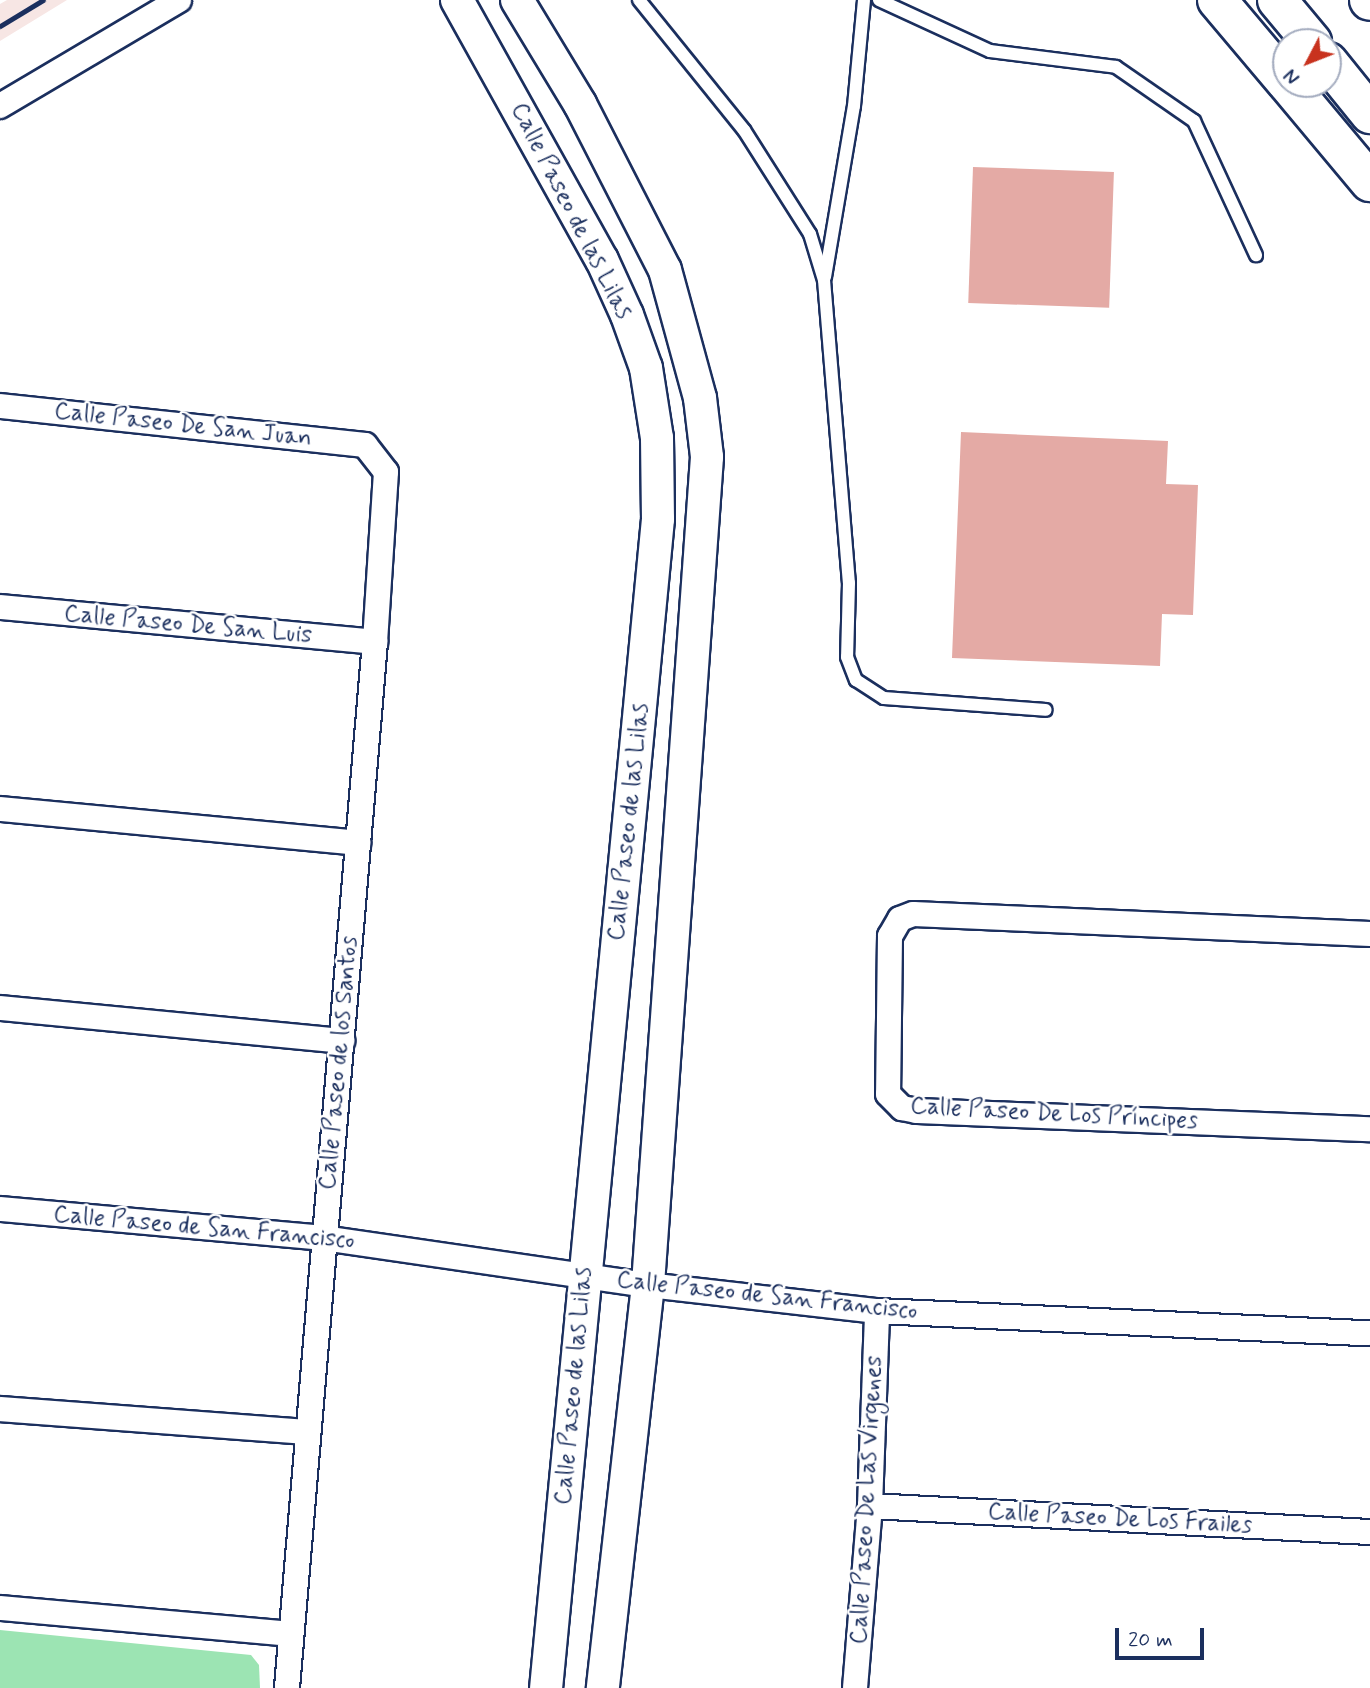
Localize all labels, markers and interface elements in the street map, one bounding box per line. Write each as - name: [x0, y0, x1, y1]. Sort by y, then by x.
- north arrow: [1272, 28, 1342, 98]
- text: N: [1279, 63, 1306, 89]
- street label: Calle Paseo de las Lilas: [505, 101, 637, 321]
- street label: Calle Paseo De San Juan: [57, 398, 309, 452]
- street label: Calle Paseo De San Luis: [66, 600, 310, 650]
- street label: Calle Paseo de las Lilas: [602, 704, 656, 940]
- street label: Calle Paseo de los Santos: [314, 936, 364, 1190]
- street label: Calle Paseo De Los Príncipes: [910, 1092, 1198, 1136]
- street label: Calle Paseo de San Francisco: [56, 1201, 352, 1255]
- street label: Calle Paseo de San Francisco: [619, 1266, 915, 1326]
- street label: Calle Paseo de las Lilas: [549, 1269, 599, 1503]
- street label: Calle Paseo De Las Virgenes: [845, 1356, 889, 1644]
- street label: Calle Paseo De Los Frailes: [987, 1498, 1253, 1540]
- scale bar: [1118, 1614, 1207, 1658]
- text: 20 m: [1128, 1626, 1173, 1654]

